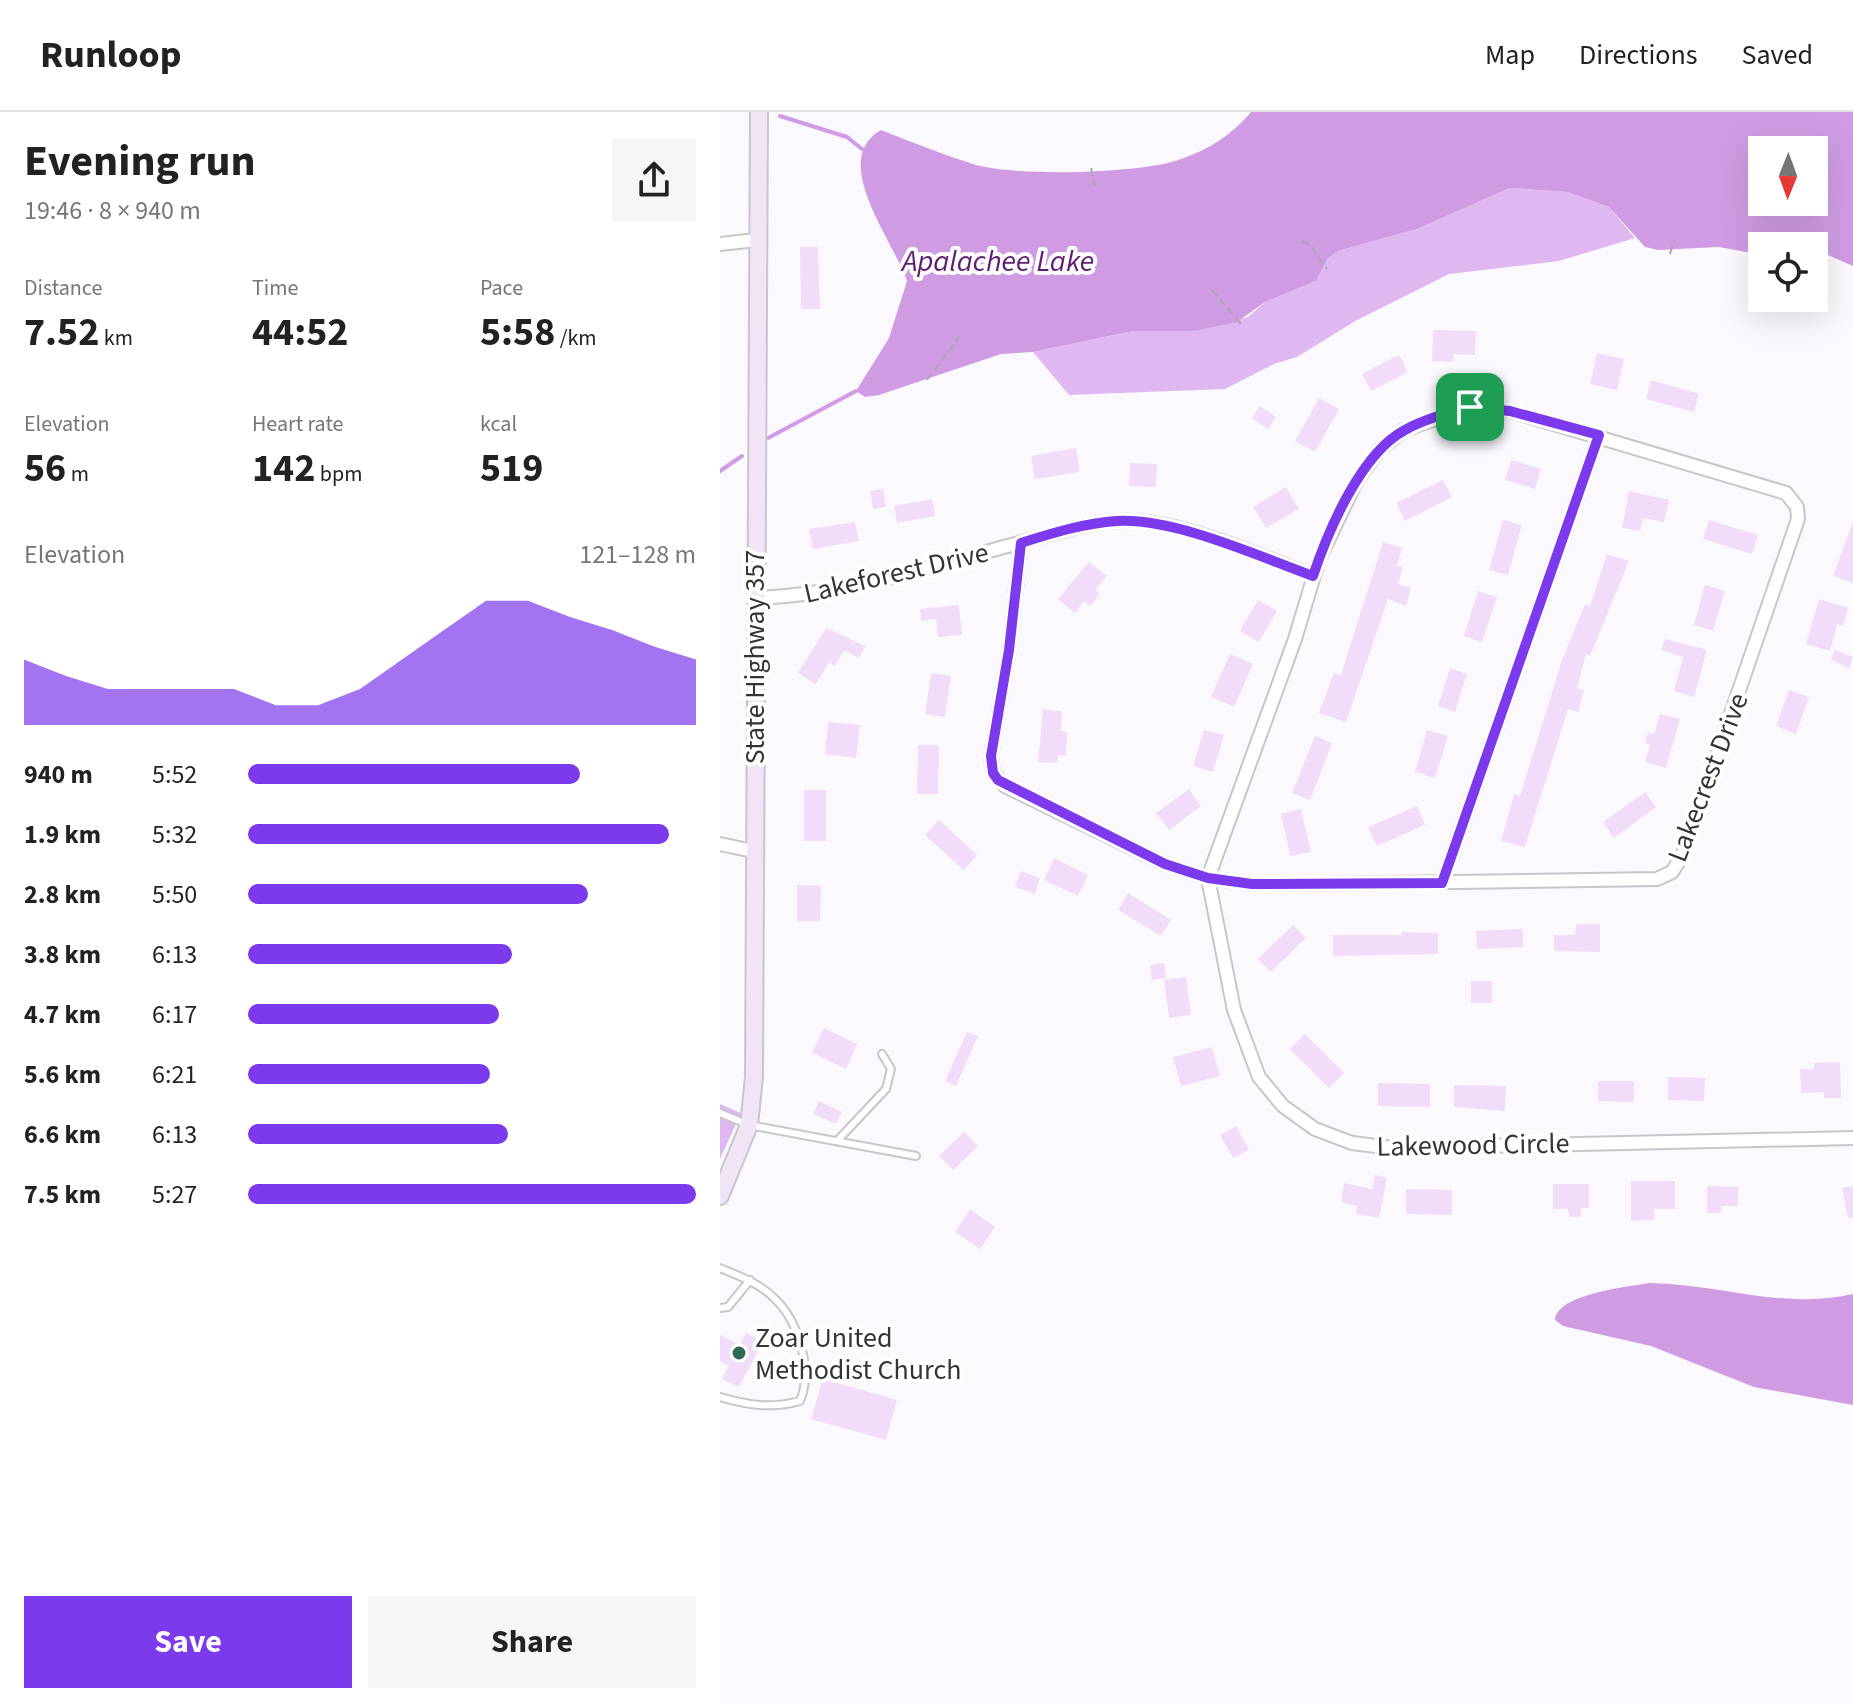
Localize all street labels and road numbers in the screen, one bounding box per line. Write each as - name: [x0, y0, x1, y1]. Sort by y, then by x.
- street label: Lakeforest Drive: [800, 532, 992, 614]
- street label: State Highway 357: [735, 550, 775, 764]
- street label: Lakecrest Drive: [1657, 687, 1758, 868]
- street label: Lakewood Circle: [1376, 1123, 1570, 1167]

